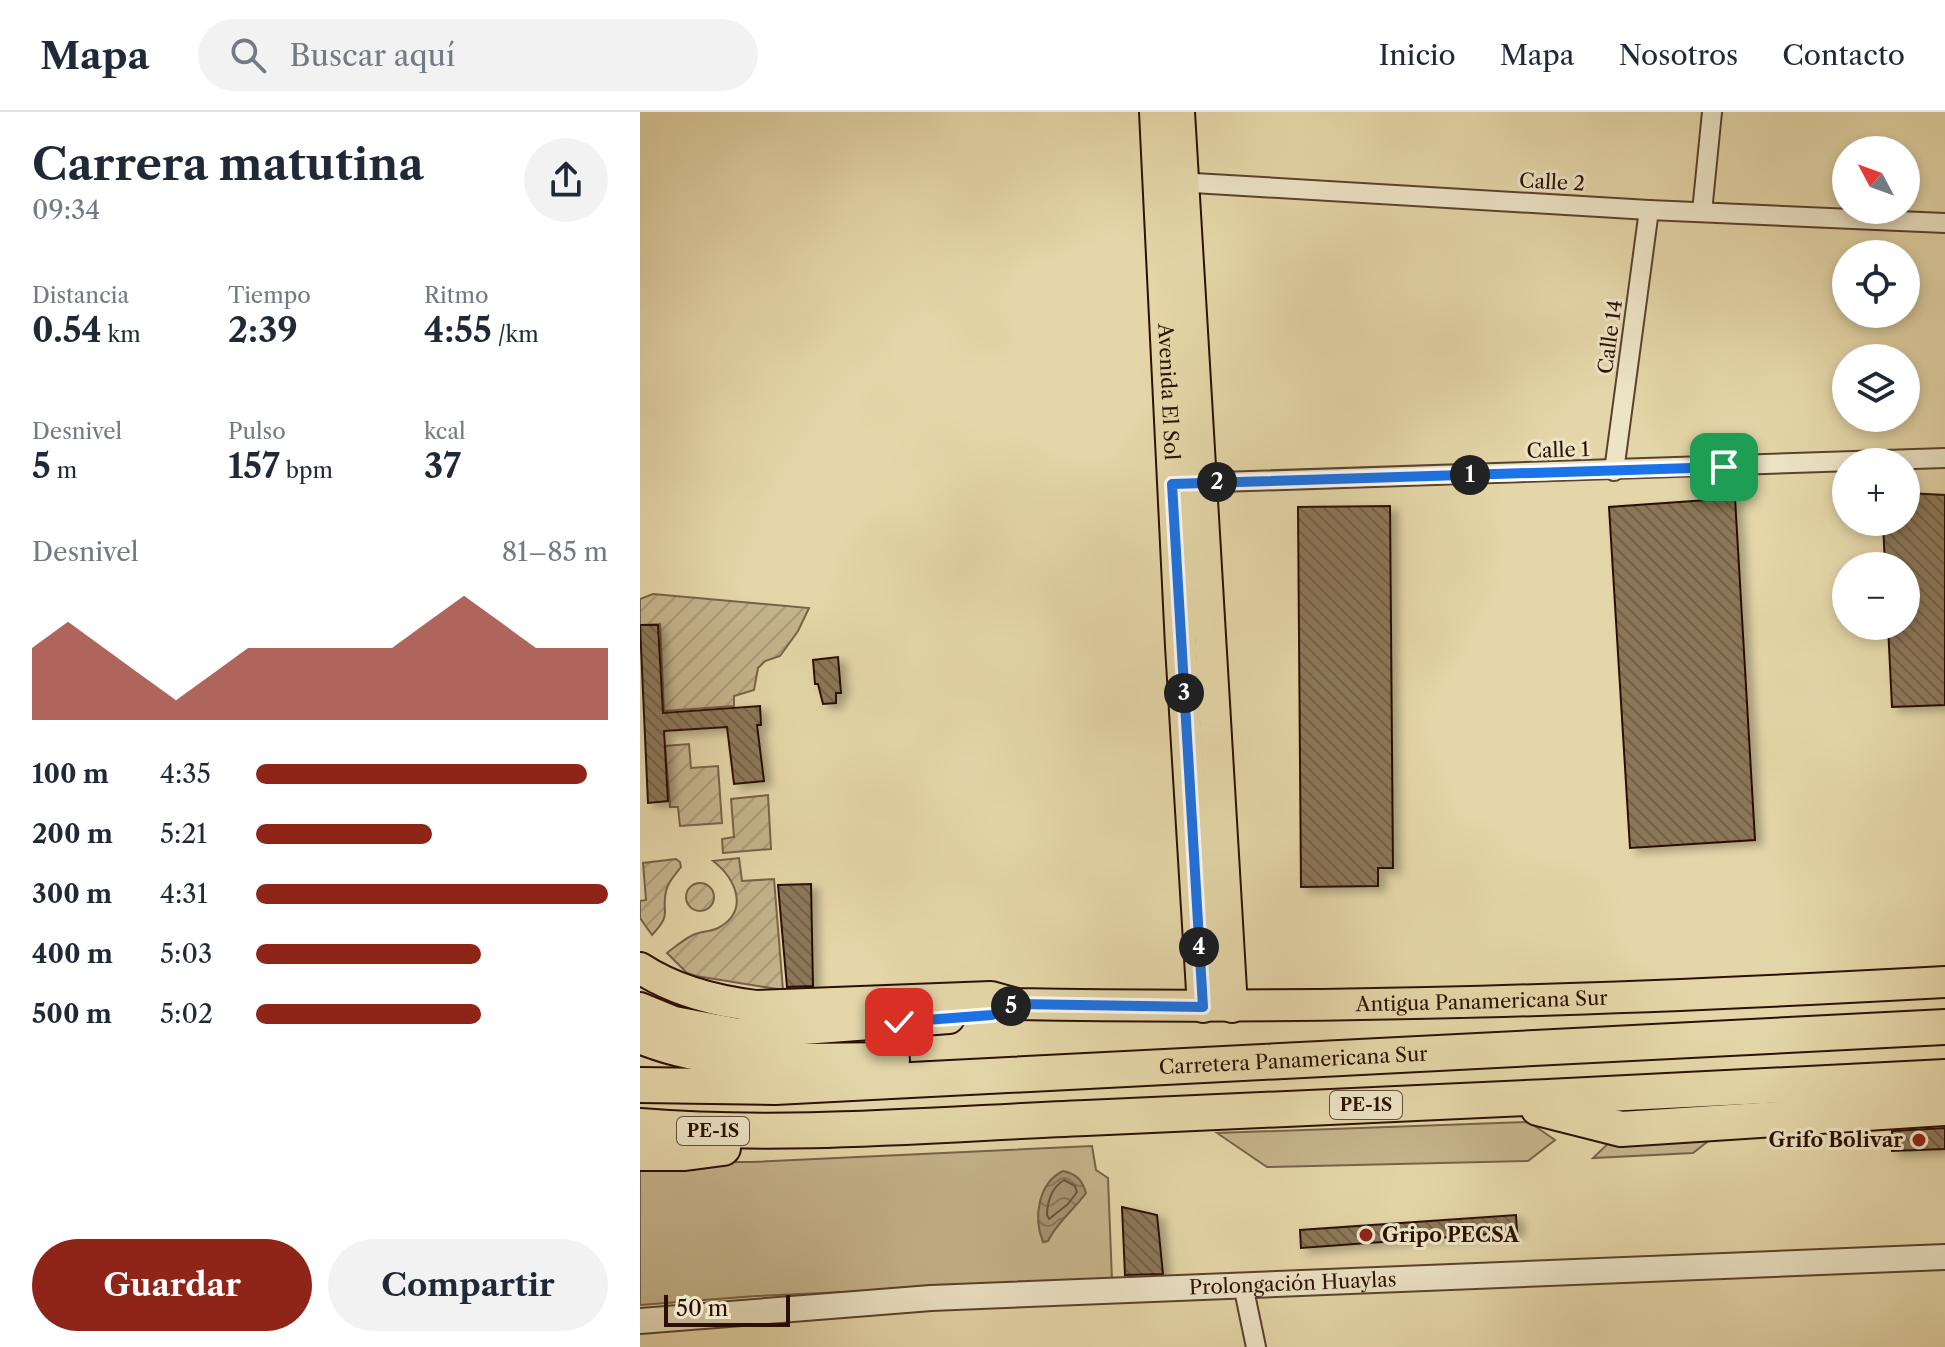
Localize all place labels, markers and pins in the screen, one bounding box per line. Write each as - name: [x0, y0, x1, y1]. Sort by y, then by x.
- pin: [1690, 433, 1758, 501]
- pin: 1: [1450, 455, 1490, 495]
- pin: 2: [1197, 462, 1237, 502]
- pin: 3: [1164, 673, 1204, 713]
- pin: 4: [1179, 927, 1219, 967]
- pin: 5: [991, 986, 1031, 1026]
- pin: [865, 988, 933, 1056]
- place label: Grifo Bolivar: [1769, 1128, 1903, 1152]
- marker: Grifo Bolivar: [1910, 1131, 1928, 1149]
- place label: Gripo PECSA: [1382, 1223, 1520, 1247]
- marker: Gripo PECSA: [1357, 1226, 1375, 1244]

